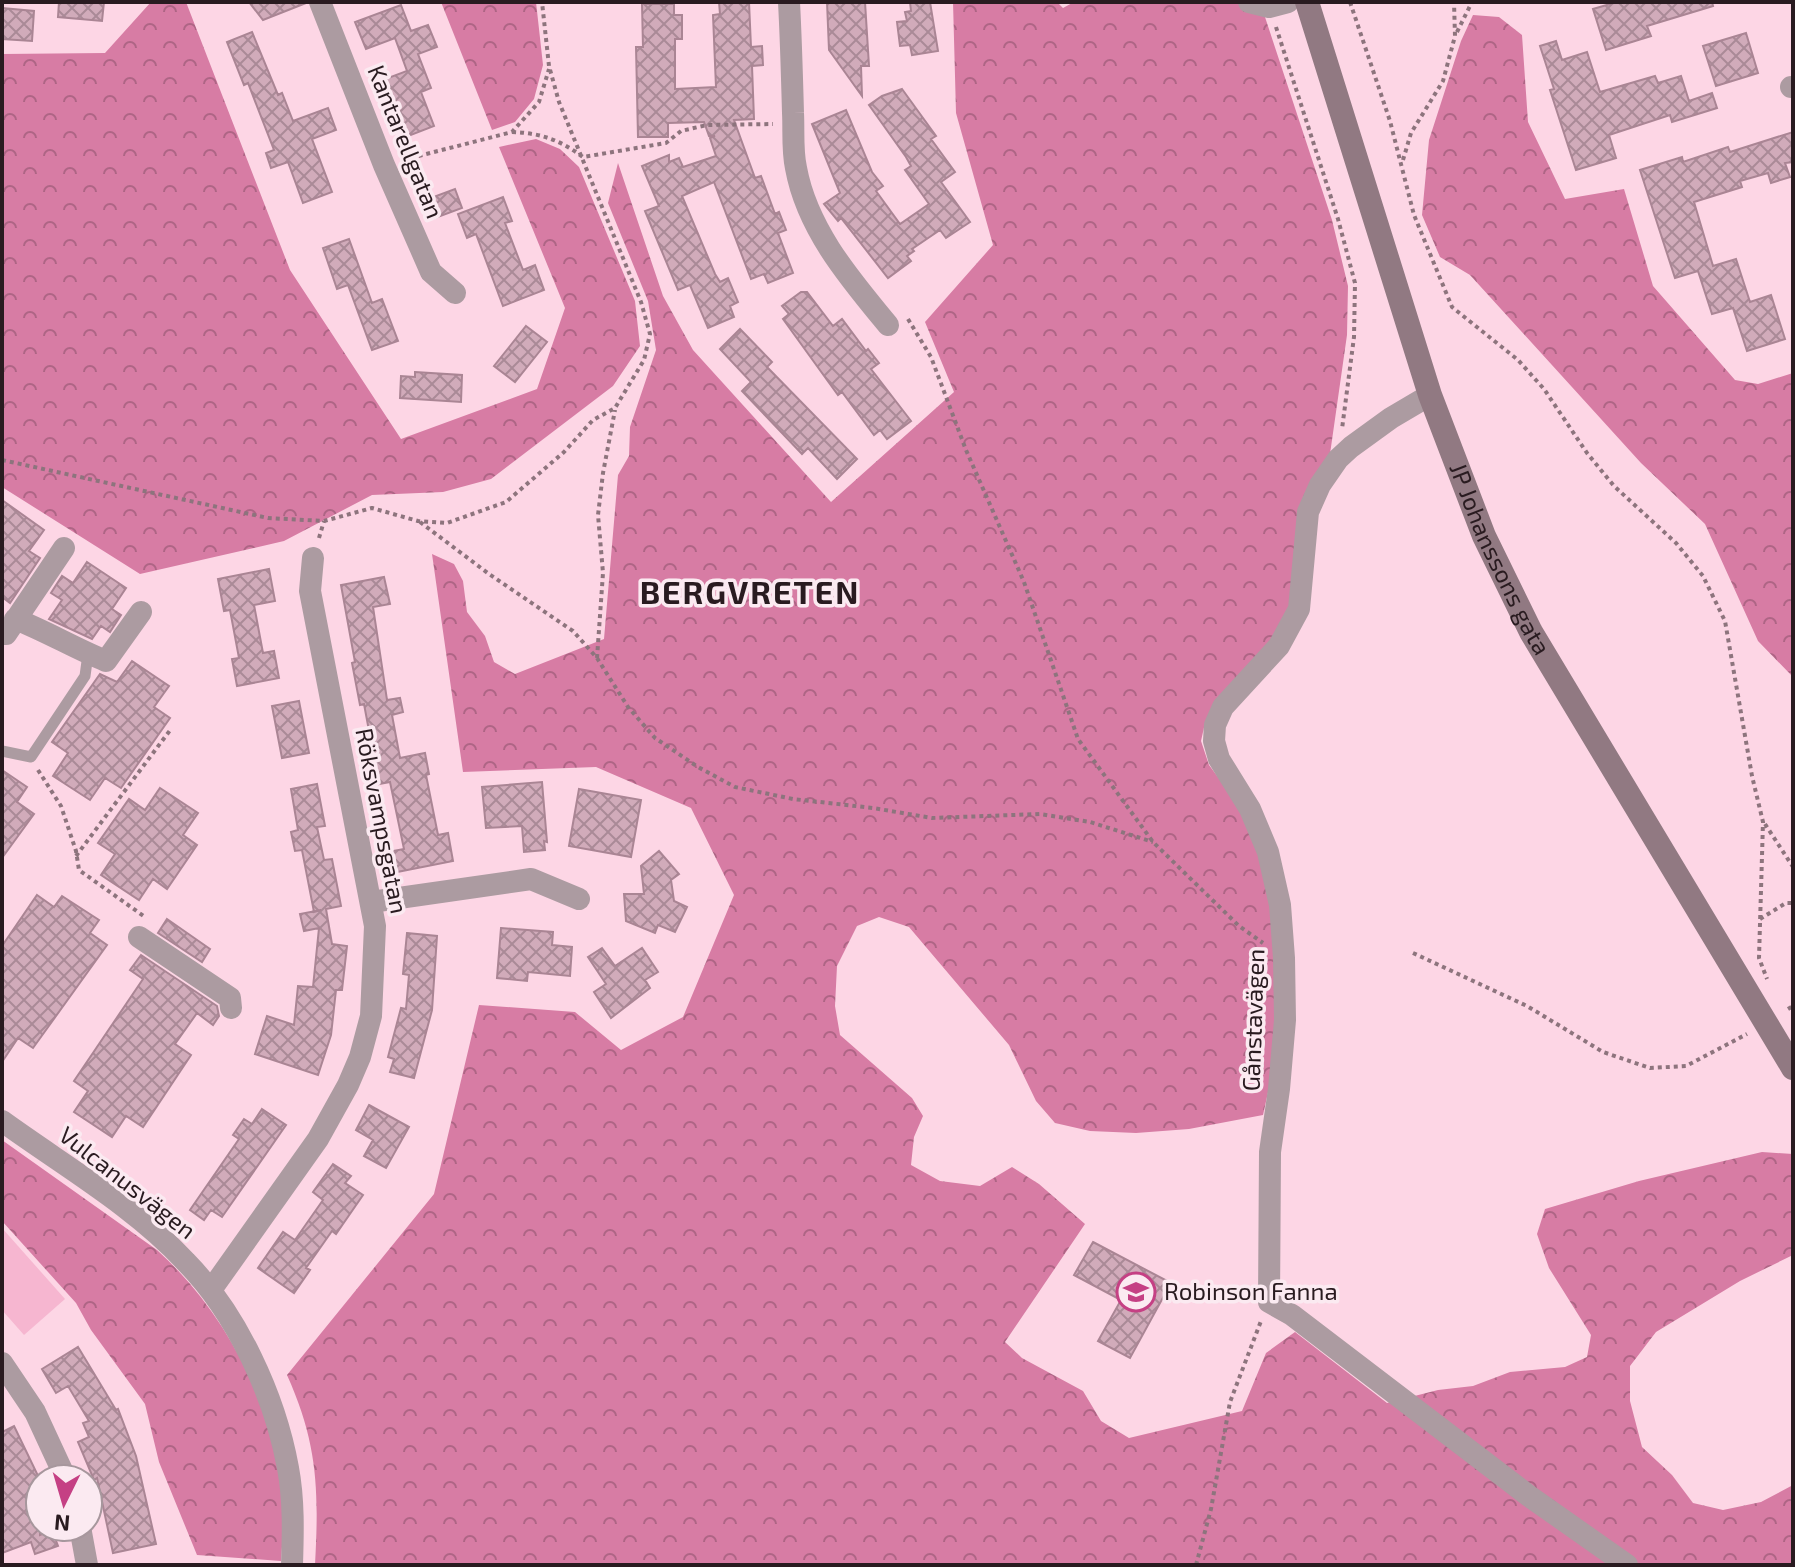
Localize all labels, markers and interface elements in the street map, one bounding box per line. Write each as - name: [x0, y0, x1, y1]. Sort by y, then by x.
- street label: Kantarellgatan: [362, 61, 450, 222]
- street label: JP Johanssons gata: [1444, 459, 1557, 660]
- district label: BERGVRETEN: [640, 572, 860, 610]
- street label: Röksvampsgatan: [350, 726, 415, 916]
- street label: Gånstavägen: [1236, 948, 1269, 1092]
- street label: Vulcanusvägen: [54, 1119, 202, 1244]
- school or university icon: Robinson Fanna: [1115, 1271, 1157, 1313]
- place label: Robinson Fanna: [1164, 1276, 1338, 1305]
- north arrow: [24, 1463, 104, 1543]
- text: N: [53, 1510, 71, 1538]

